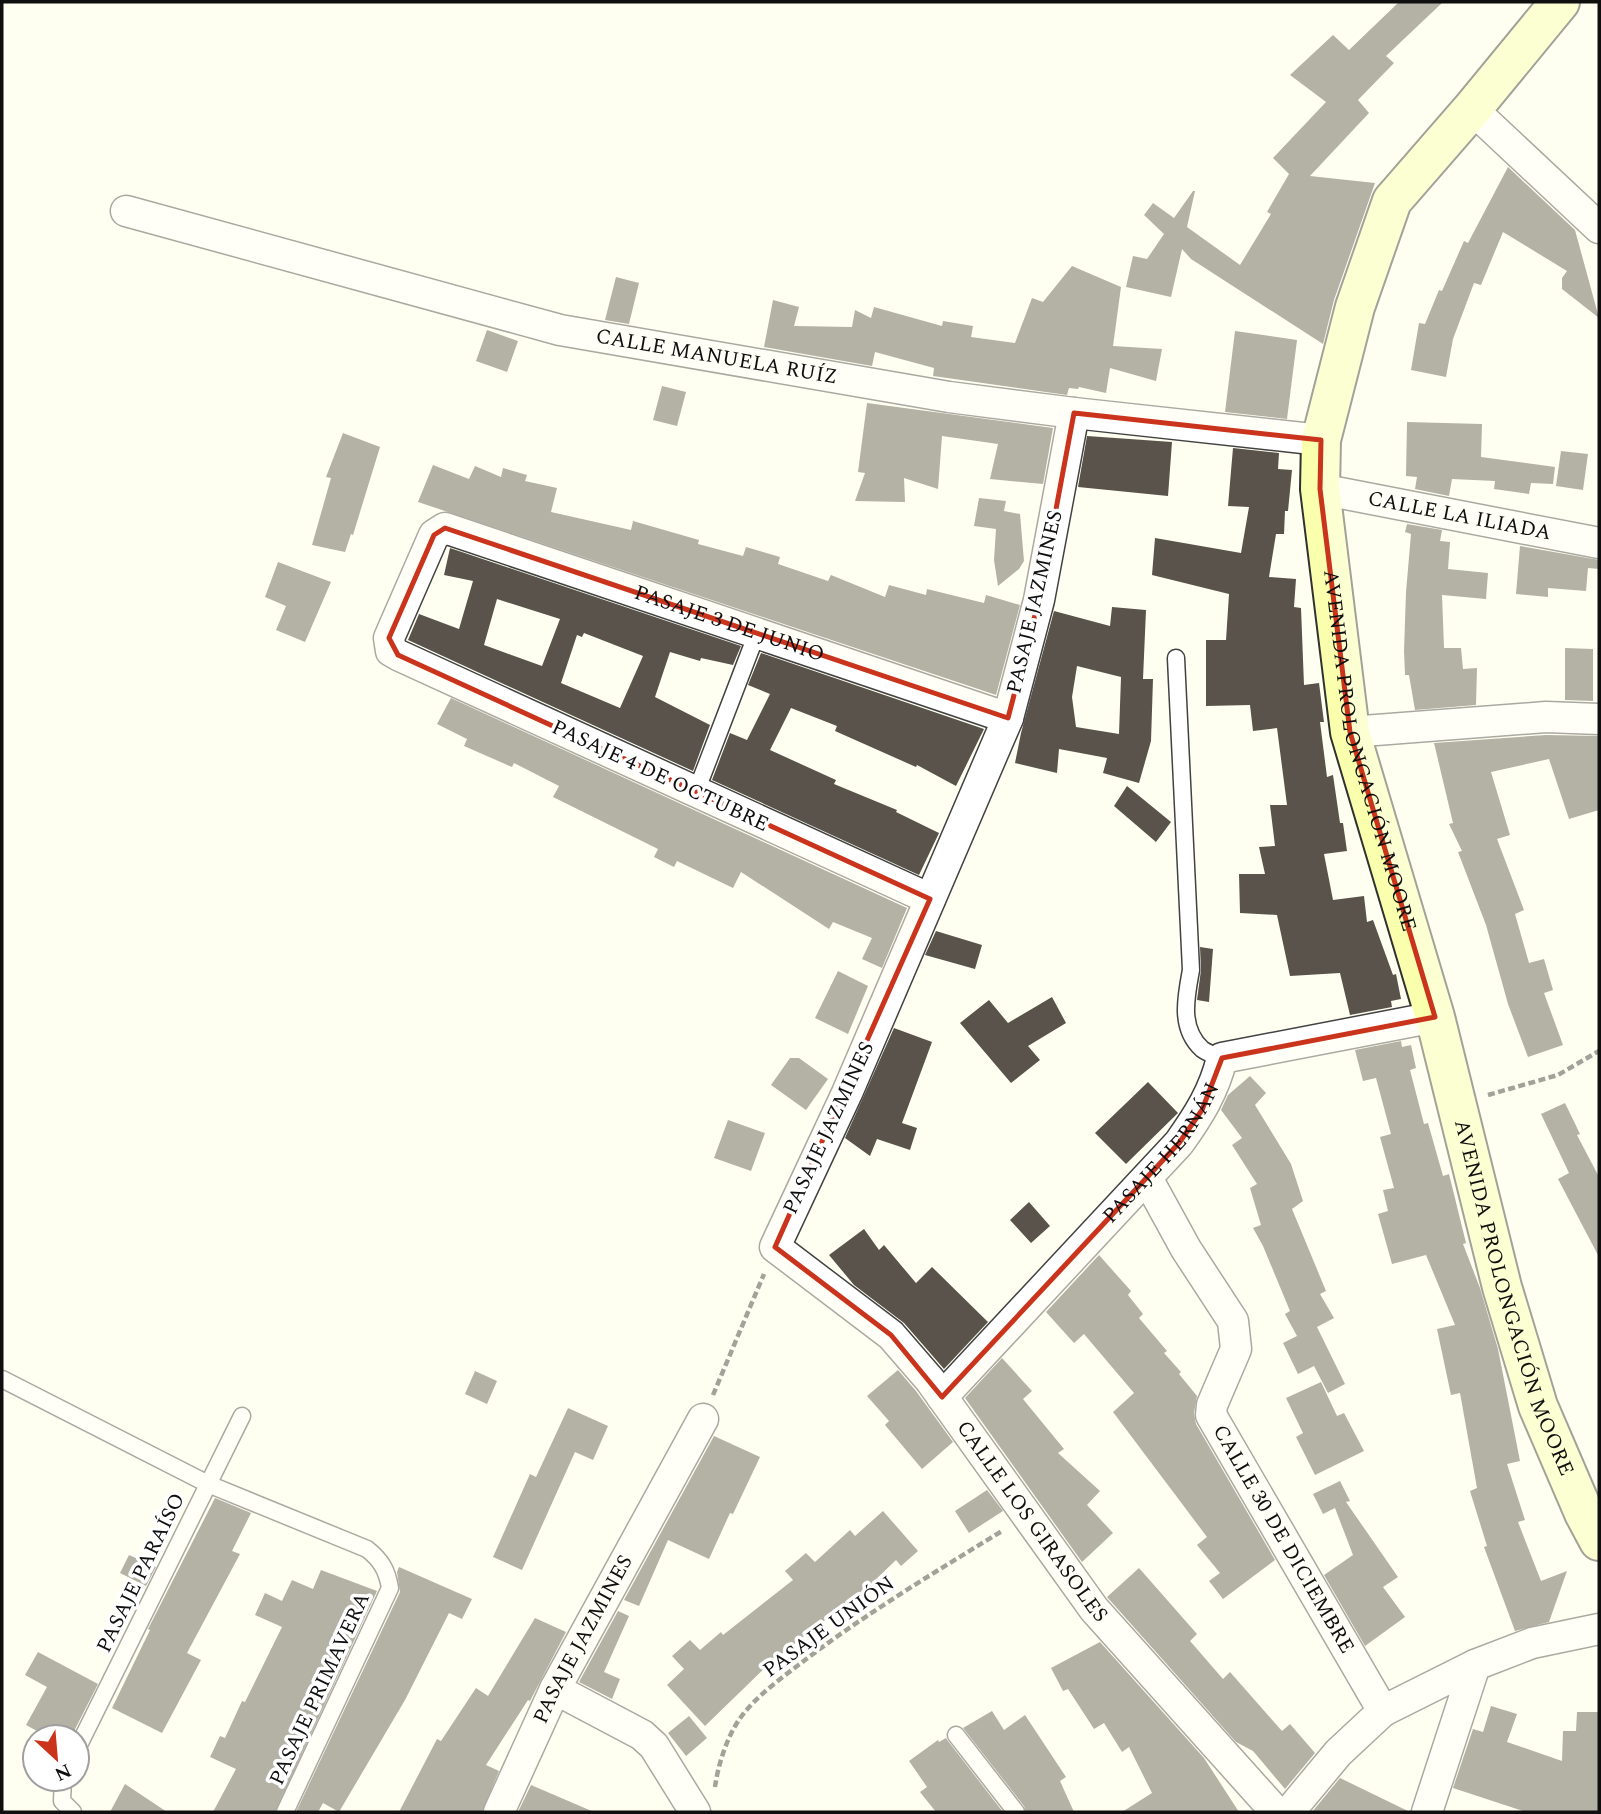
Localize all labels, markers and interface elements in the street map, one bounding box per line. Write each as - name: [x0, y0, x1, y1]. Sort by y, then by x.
- street label: CALLE MANUELA RUÍZ: [593, 320, 840, 394]
- street label: CALLE LA ILIADA: [1365, 483, 1554, 549]
- street label: PASAJE JAZMINES: [998, 507, 1072, 697]
- street label: AVENIDA PROLONGACIÓN MOORE: [1314, 568, 1425, 936]
- street label: PASAJE 3 DE JUNIO: [630, 577, 829, 671]
- street label: PASAJE 4 DE OCTUBRE: [546, 712, 774, 840]
- street label: PASAJE JAZMINES: [775, 1036, 883, 1220]
- street label: PASAJE HERNÁN: [1095, 1077, 1228, 1231]
- street label: AVENIDA PROLONGACIÓN MOORE: [1445, 1116, 1582, 1481]
- street label: CALLE LOS GIRASOLES: [948, 1414, 1115, 1630]
- street label: CALLE 30 DE DICIEMBRE: [1204, 1419, 1363, 1660]
- street label: PASAJE PARAÍSO: [88, 1488, 194, 1658]
- street label: PASAJE JAZMINES: [525, 1549, 641, 1729]
- street label: PASAJE UNIÓN: [756, 1568, 902, 1686]
- street label: PASAJE PRIMAVERA: [261, 1587, 379, 1791]
- north arrow: [21, 1723, 91, 1793]
- text: N: [49, 1755, 76, 1788]

